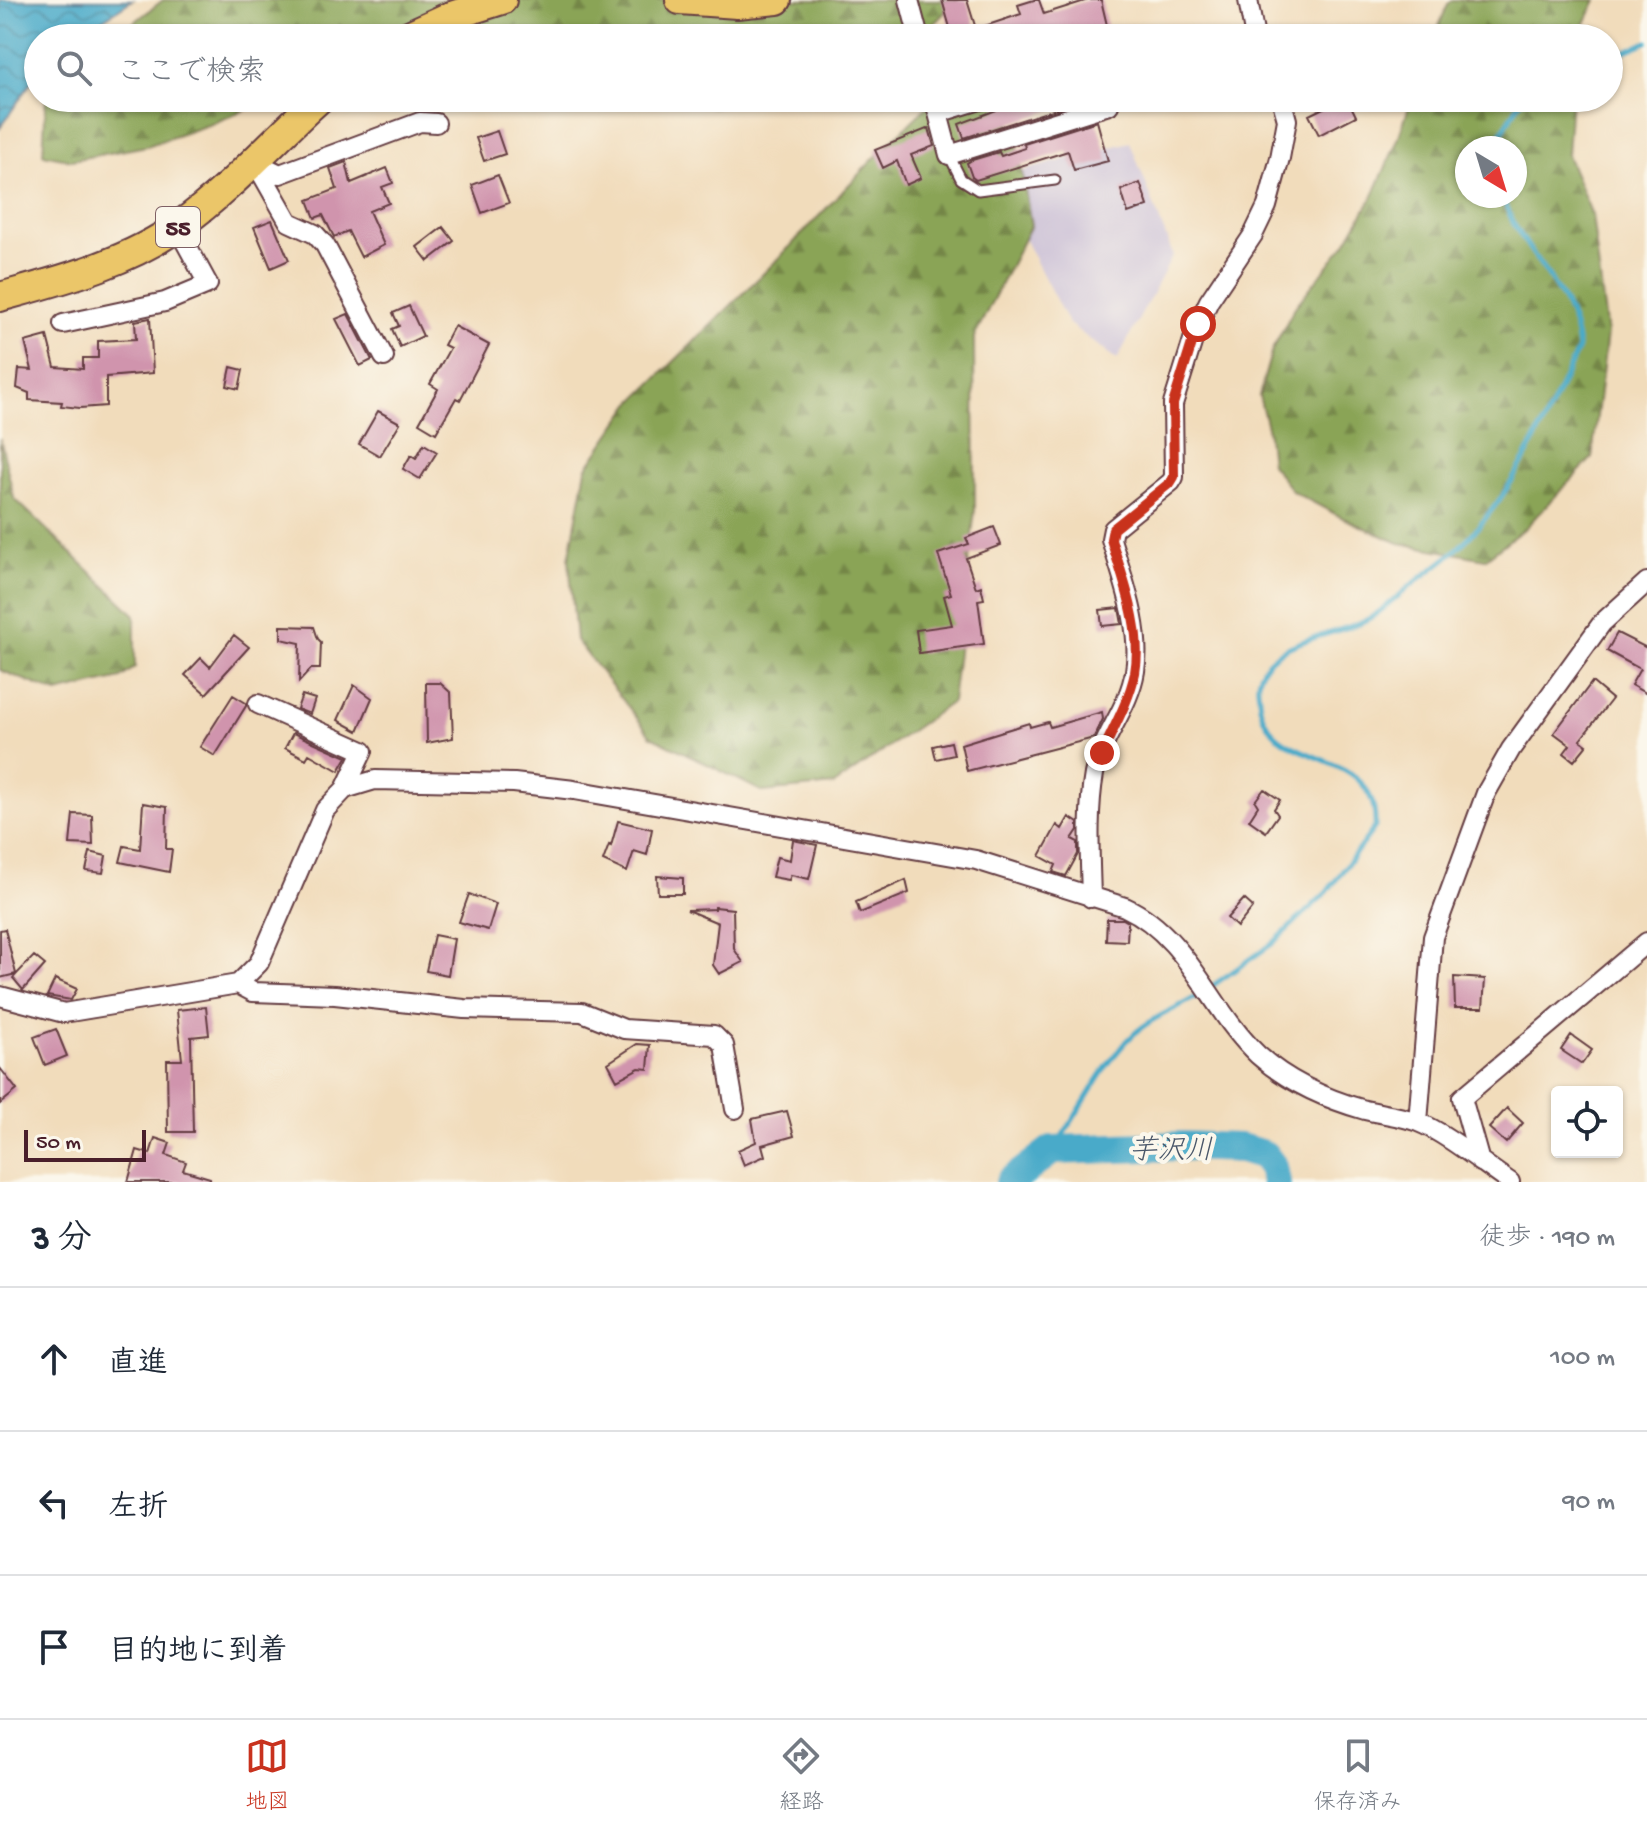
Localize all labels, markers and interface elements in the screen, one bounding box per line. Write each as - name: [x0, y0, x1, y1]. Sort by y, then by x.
- search box: [24, 24, 1623, 112]
- icon: search: [52, 46, 96, 90]
- text: ここで検索: [116, 57, 266, 92]
- north arrow: [1455, 136, 1527, 208]
- road number: 55: [156, 207, 200, 247]
- route start: [1180, 306, 1216, 342]
- route end: [1084, 735, 1120, 771]
- map controls: [1551, 1086, 1623, 1158]
- button: locate: [1551, 1086, 1623, 1158]
- scale bar: [24, 1126, 146, 1162]
- text: 50 m: [36, 1131, 81, 1157]
- water label: 芋沢川: [1129, 1135, 1213, 1169]
- text: 3 分: [32, 1221, 92, 1261]
- text: 徒歩 · 190 m: [1480, 1224, 1615, 1255]
- icon: ahead: [32, 1337, 76, 1381]
- text: 100 m: [1550, 1344, 1615, 1375]
- text: 直進: [108, 1348, 168, 1383]
- icon: left: [32, 1481, 76, 1525]
- text: 90 m: [1563, 1488, 1615, 1519]
- text: 左折: [108, 1492, 168, 1527]
- icon: arrive: [32, 1625, 76, 1669]
- text: 目的地に到着: [108, 1636, 288, 1671]
- tab: 地図: [245, 1734, 289, 1817]
- tab: 経路: [779, 1734, 824, 1817]
- tab: 保存済み: [1314, 1734, 1402, 1817]

